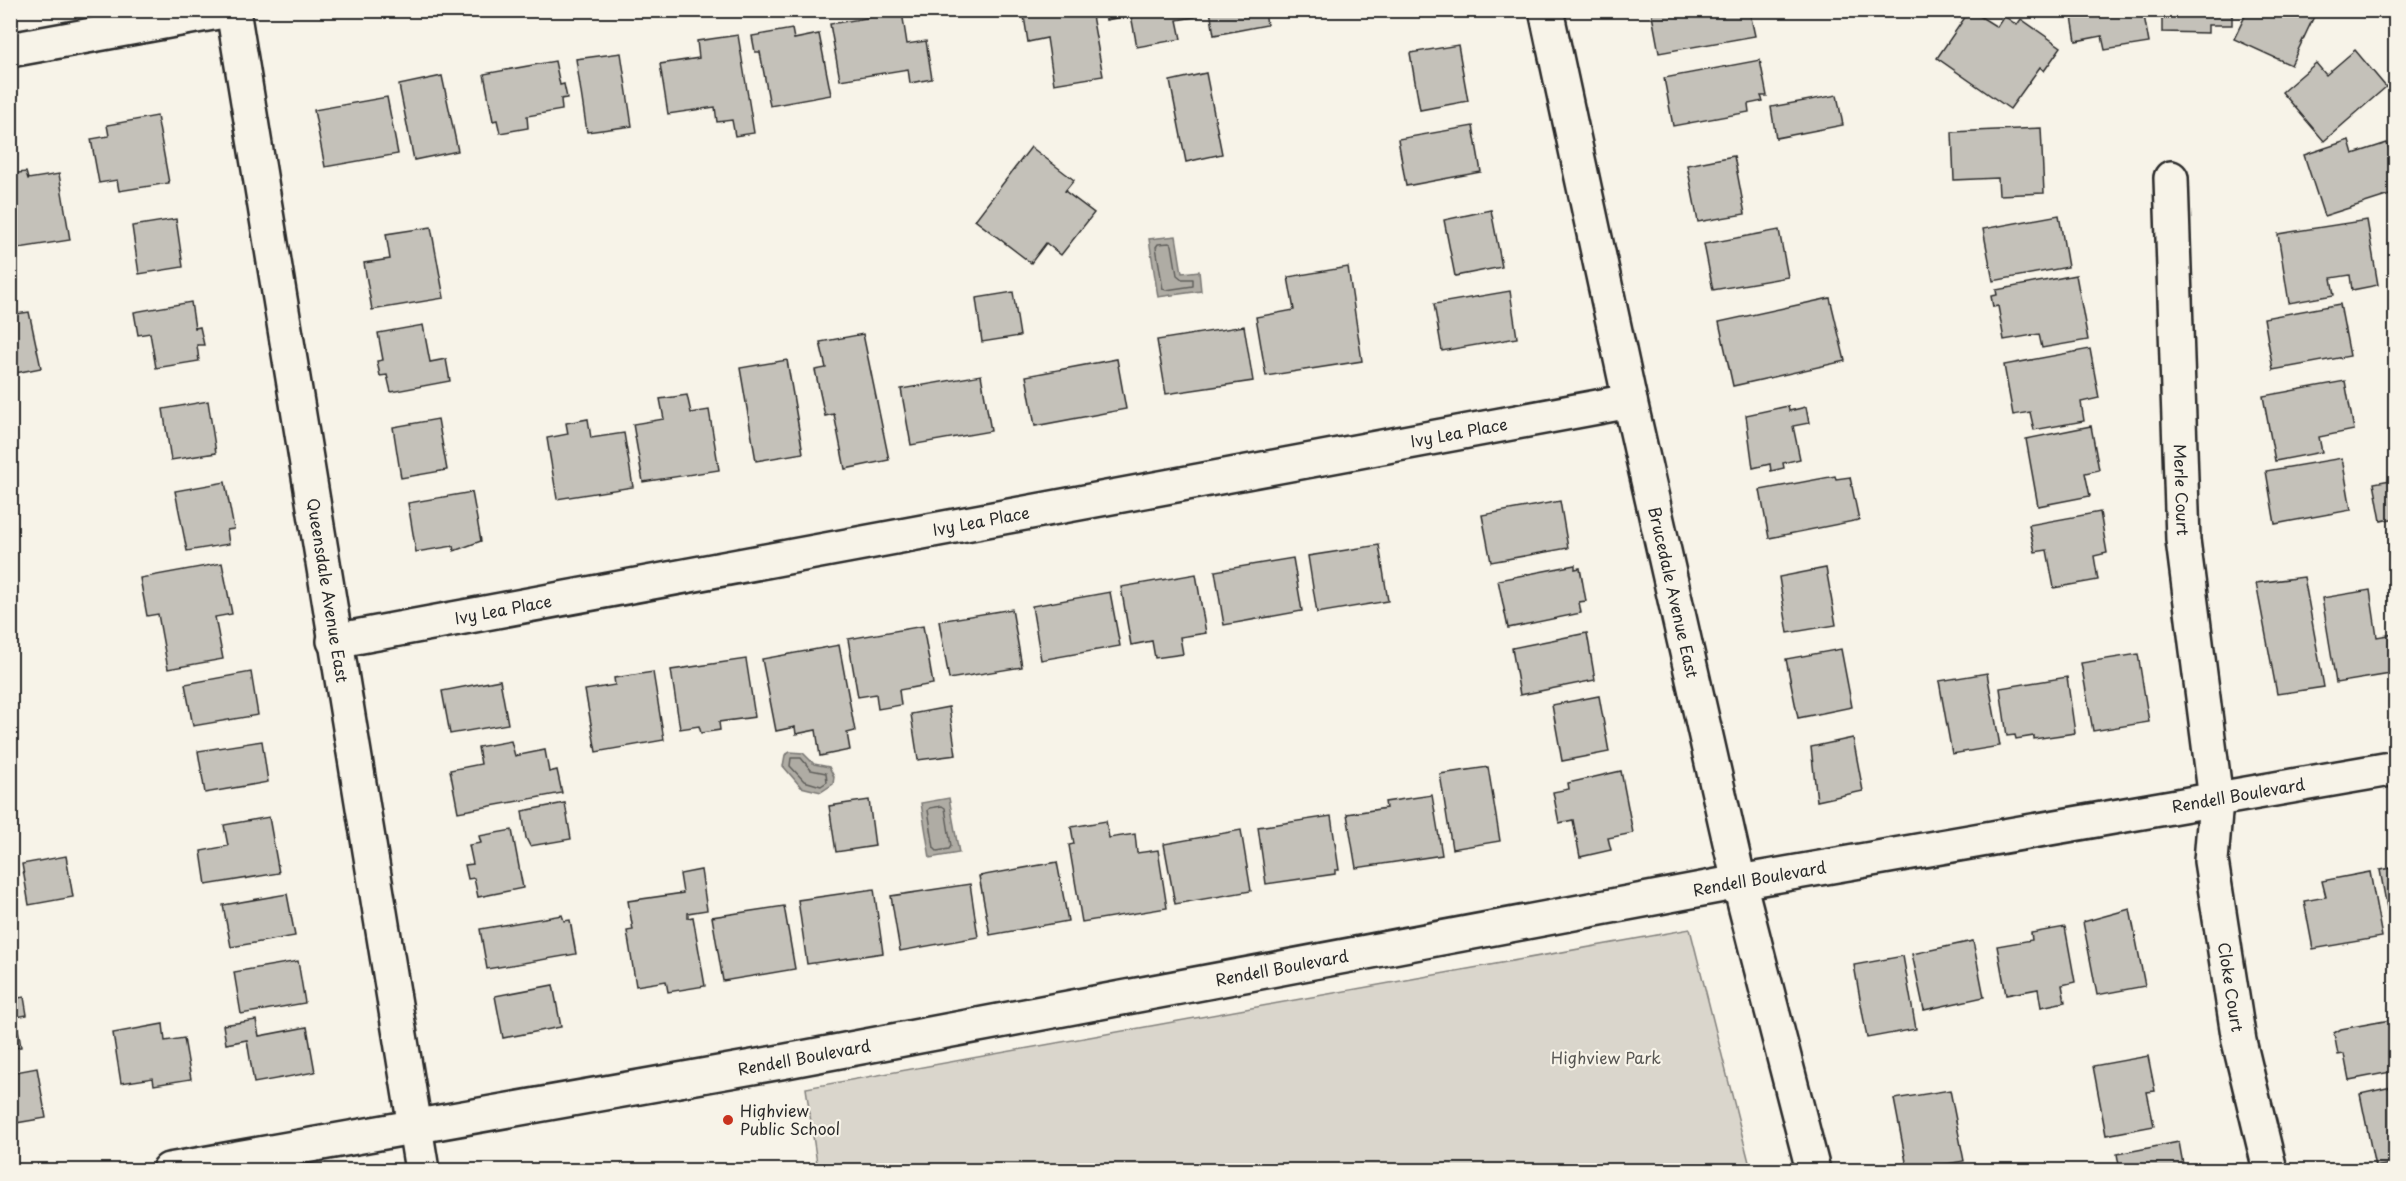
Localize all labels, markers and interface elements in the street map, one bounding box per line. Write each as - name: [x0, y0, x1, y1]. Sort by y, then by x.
- street label: Ivy Lea Place: [1408, 411, 1509, 452]
- street label: Merle Court: [2169, 444, 2196, 537]
- street label: Queensdale Avenue East: [302, 496, 355, 684]
- street label: Ivy Lea Place: [930, 499, 1031, 541]
- street label: Brucedale Avenue East: [1643, 504, 1705, 680]
- street label: Ivy Lea Place: [452, 588, 553, 629]
- street label: Rendell Boulevard: [2170, 771, 2307, 818]
- street label: Rendell Boulevard: [1691, 854, 1828, 901]
- street label: Cloke Court: [2213, 940, 2250, 1034]
- street label: Rendell Boulevard: [1213, 943, 1350, 991]
- street label: Rendell Boulevard: [736, 1032, 873, 1080]
- park label: Highview Park: [1551, 1045, 1661, 1069]
- place label: Highview Public School: [740, 1098, 840, 1140]
- marker: Highview Public School: [721, 1113, 735, 1127]

